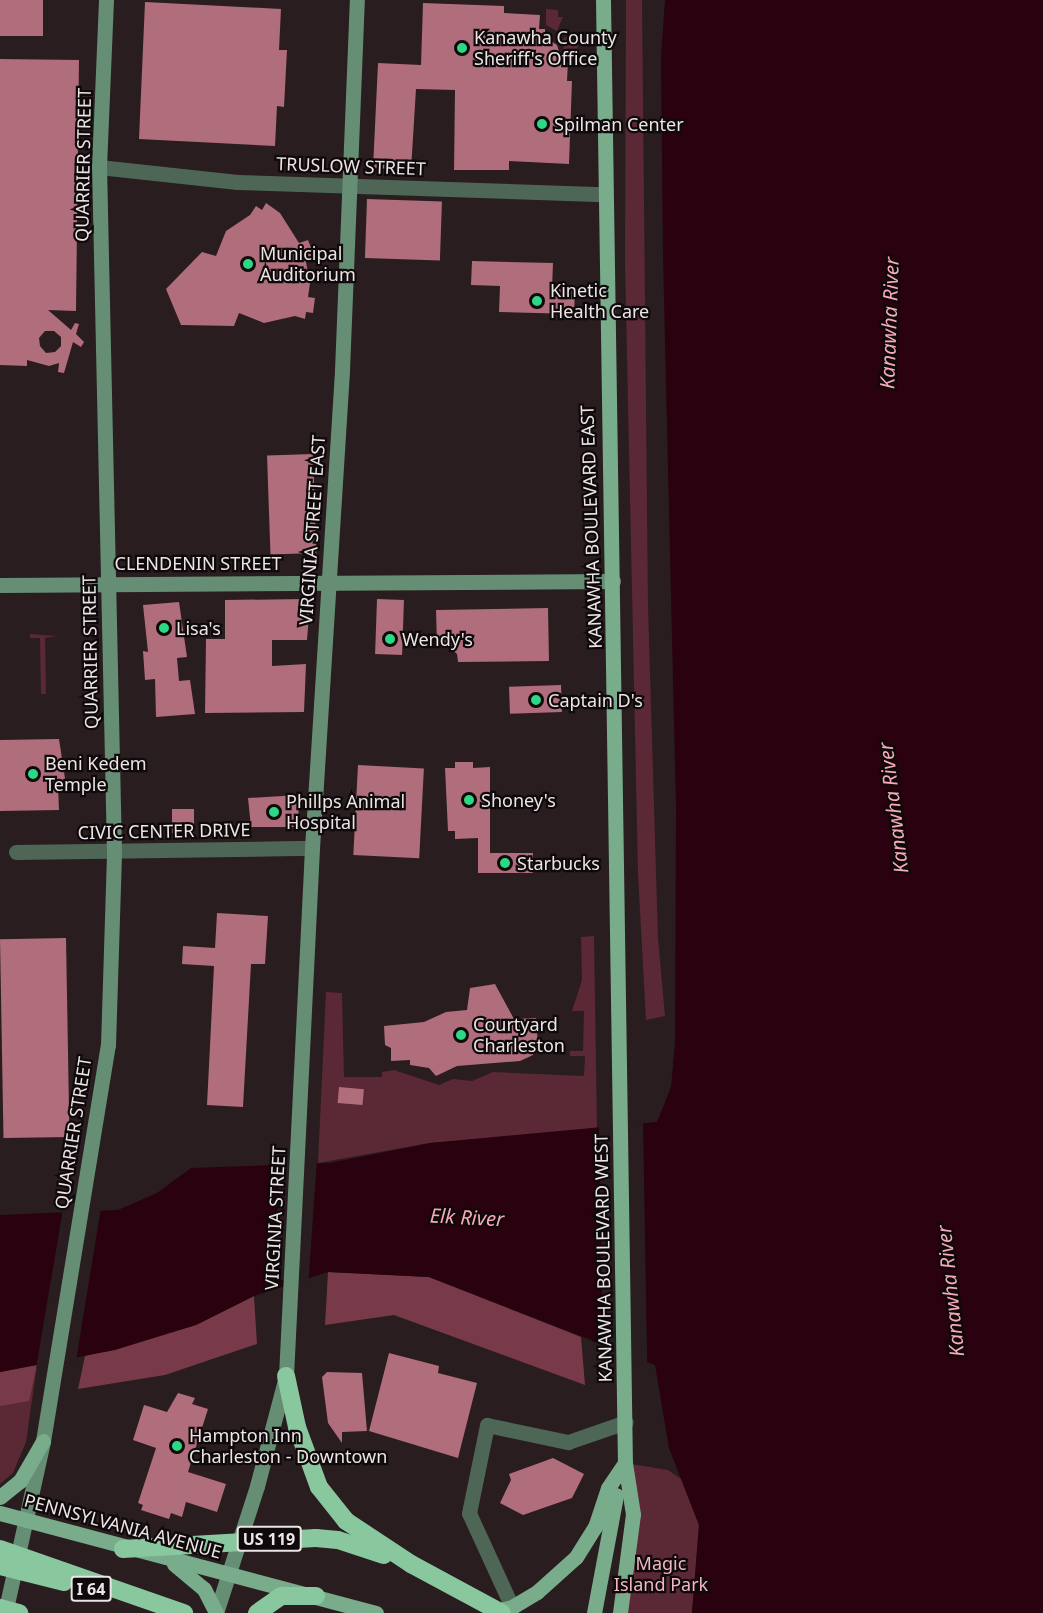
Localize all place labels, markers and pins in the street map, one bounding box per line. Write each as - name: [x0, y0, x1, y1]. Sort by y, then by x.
- place label: Kanawha County Sheriff's Office: [474, 27, 617, 70]
- marker: Kanawha County Sheriff's Office: [455, 41, 469, 55]
- place label: Spilman Center: [554, 113, 684, 135]
- marker: Spilman Center: [535, 117, 549, 131]
- place label: Municipal Auditorium: [260, 243, 356, 286]
- marker: Municipal Auditorium: [241, 257, 255, 271]
- place label: Kinetic Health Care: [550, 280, 649, 322]
- marker: Kinetic Health Care: [528, 292, 546, 310]
- place label: Lisa's: [176, 617, 221, 639]
- marker: Lisa's: [157, 621, 171, 635]
- place label: Wendy's: [402, 628, 473, 650]
- marker: Wendy's: [383, 632, 397, 646]
- place label: Captain D's: [548, 689, 643, 711]
- marker: Captain D's: [529, 693, 543, 707]
- place label: Beni Kedem Temple: [45, 753, 147, 795]
- marker: Beni Kedem Temple: [26, 767, 40, 781]
- place label: Shoney's: [481, 789, 556, 811]
- place label: Phillps Animal Hospital: [286, 791, 405, 834]
- marker: Shoney's: [462, 793, 476, 807]
- marker: Phillps Animal Hospital: [267, 805, 281, 819]
- place label: Starbucks: [517, 852, 600, 874]
- marker: Starbucks: [498, 856, 512, 870]
- place label: Courtyard Charleston: [473, 1014, 565, 1056]
- marker: Courtyard Charleston: [454, 1028, 468, 1042]
- place label: Hampton Inn Charleston - Downtown: [189, 1425, 387, 1468]
- marker: Hampton Inn Charleston - Downtown: [170, 1439, 184, 1453]

